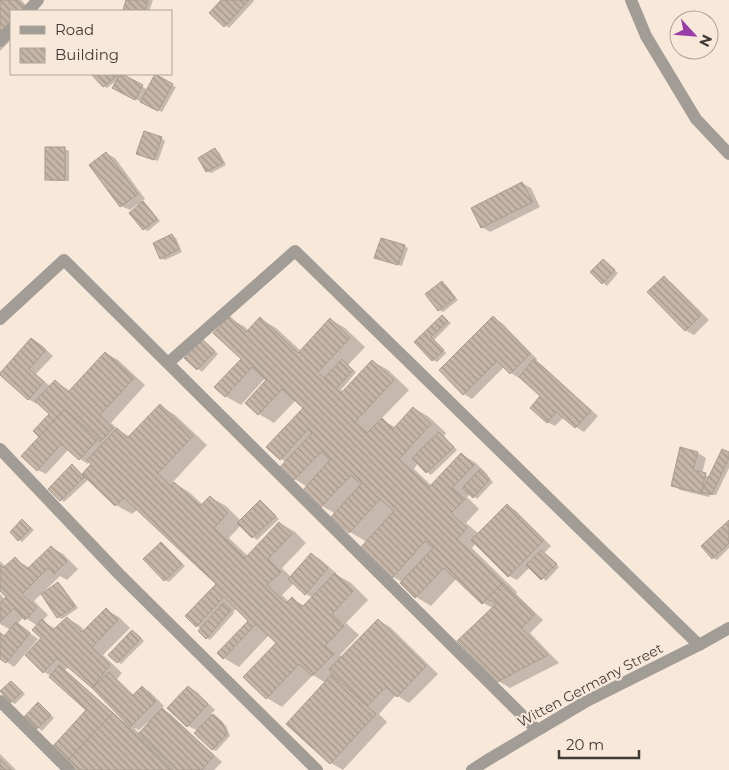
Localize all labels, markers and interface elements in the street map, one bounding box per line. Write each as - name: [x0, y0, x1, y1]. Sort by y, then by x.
- legend: [10, 10, 172, 75]
- north arrow: [669, 10, 719, 60]
- text: Road: [55, 20, 94, 39]
- text: N: [695, 32, 716, 50]
- text: Building: [55, 45, 119, 64]
- street label: Witten Germany Street: [514, 639, 666, 731]
- scale bar: [559, 728, 639, 760]
- text: 20 m: [566, 735, 604, 754]

